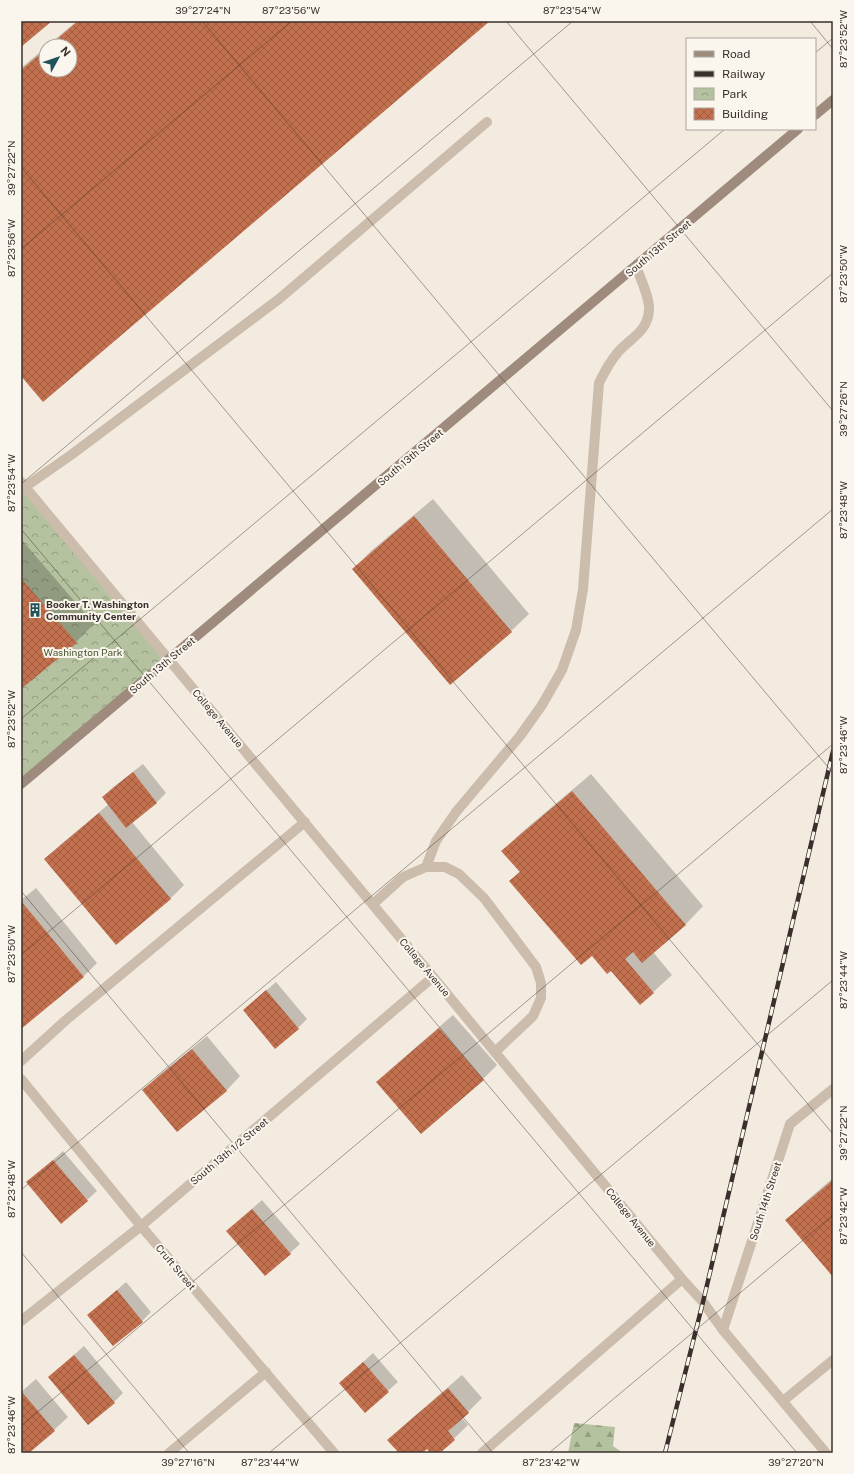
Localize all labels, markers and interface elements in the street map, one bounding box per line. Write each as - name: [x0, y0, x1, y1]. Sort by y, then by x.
- text: 39°27'24"N: [175, 4, 231, 16]
- text: 87°23'56"W: [262, 4, 321, 16]
- text: 87°23'54"W: [543, 4, 602, 16]
- text: 87°23'52"W: [837, 10, 849, 68]
- north arrow: [38, 38, 78, 78]
- legend: [686, 38, 816, 130]
- text: N: [58, 44, 73, 59]
- text: Road: [722, 47, 750, 61]
- text: Railway: [722, 67, 766, 81]
- text: Park: [722, 87, 748, 101]
- text: Building: [722, 107, 768, 121]
- text: 39°27'22"N: [5, 140, 17, 196]
- street label: South 13th Street: [623, 217, 693, 279]
- text: 87°23'56"W: [5, 218, 17, 277]
- text: 87°23'50"W: [837, 245, 849, 303]
- text: 39°27'26"N: [837, 381, 849, 437]
- street label: South 13th Street: [375, 426, 445, 488]
- text: 87°23'54"W: [5, 453, 17, 512]
- text: 87°23'48"W: [837, 480, 849, 539]
- place label: Booker T. Washington Community Center: [46, 598, 149, 622]
- building icon: Booker T. Washington Community Center: [27, 602, 43, 618]
- street label: South 13th Street: [127, 634, 197, 696]
- park label: Washington Park: [44, 646, 123, 658]
- street label: College Avenue: [190, 686, 246, 750]
- text: 87°23'52"W: [5, 690, 17, 748]
- text: 87°23'46"W: [837, 716, 849, 774]
- text: 87°23'50"W: [5, 925, 17, 983]
- street label: College Avenue: [397, 935, 453, 999]
- text: 87°23'44"W: [837, 951, 849, 1009]
- text: 39°27'22"N: [837, 1105, 849, 1161]
- street label: South 13th 1/2 Street: [188, 1115, 270, 1187]
- text: 87°23'48"W: [5, 1159, 17, 1218]
- street label: South 14th Street: [747, 1160, 783, 1242]
- street label: College Avenue: [604, 1185, 659, 1249]
- text: 87°23'42"W: [837, 1187, 849, 1245]
- street label: Cruft Street: [153, 1242, 199, 1292]
- text: 87°23'46"W: [5, 1396, 17, 1454]
- text: 39°27'16"N: [161, 1456, 215, 1468]
- text: 87°23'44"W: [241, 1456, 299, 1468]
- text: 87°23'42"W: [522, 1456, 580, 1468]
- text: 39°27'20"N: [768, 1456, 824, 1468]

